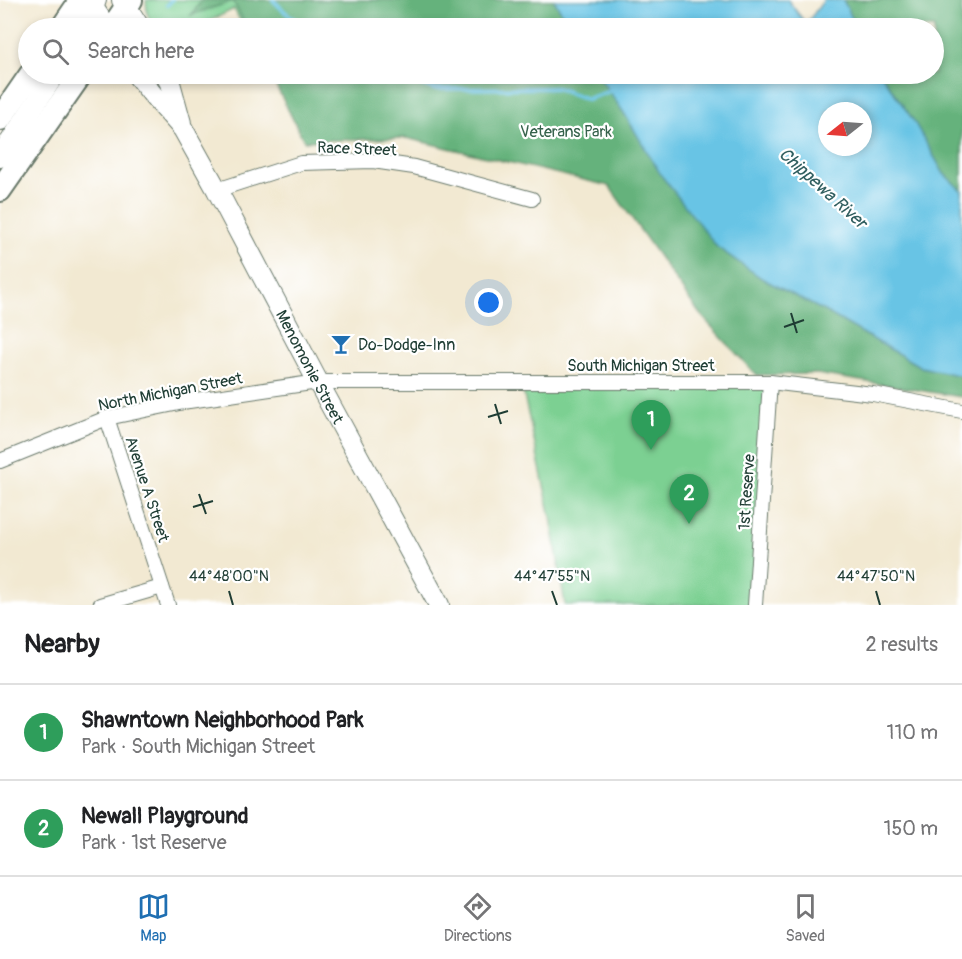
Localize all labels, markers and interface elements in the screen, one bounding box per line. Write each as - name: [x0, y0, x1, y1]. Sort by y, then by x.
- search box: [18, 18, 944, 84]
- icon: search: [39, 35, 72, 68]
- text: Search here: [87, 37, 194, 65]
- north arrow: [818, 102, 872, 156]
- park label: Veterans Park: [520, 122, 612, 142]
- street label: Race Street: [317, 138, 398, 160]
- water label: Chippewa River: [774, 143, 873, 236]
- your location: [474, 288, 503, 317]
- street label: Menomonie Street: [271, 307, 348, 428]
- bar icon: Do-Dodge-Inn: [329, 332, 353, 356]
- place label: Do-Dodge-Inn: [358, 335, 455, 355]
- street label: South Michigan Street: [567, 356, 715, 376]
- street label: North Michigan Street: [96, 368, 245, 416]
- pin: 1: [632, 400, 670, 450]
- street label: Avenue A Street: [121, 434, 174, 545]
- street label: 1st Reserve: [734, 453, 760, 531]
- pin: 2: [670, 474, 708, 524]
- text: 44°48'00"N: [189, 567, 269, 586]
- text: 44°47'55"N: [514, 567, 590, 586]
- text: 44°47'50"N: [837, 567, 915, 586]
- text: Nearby: [24, 628, 100, 660]
- text: 2 results: [866, 632, 938, 657]
- text: Shawntown Neighborhood Park: [81, 706, 364, 734]
- text: 1: [40, 720, 47, 745]
- text: 110 m: [887, 720, 938, 745]
- text: Park · South Michigan Street: [81, 734, 315, 759]
- text: Newall Playground: [81, 802, 249, 830]
- text: 2: [38, 816, 49, 841]
- text: 150 m: [884, 816, 938, 841]
- text: Park · 1st Reserve: [81, 830, 227, 855]
- tab: Map: [137, 890, 170, 946]
- tab: Directions: [444, 890, 512, 946]
- tab: Saved: [785, 890, 825, 946]

